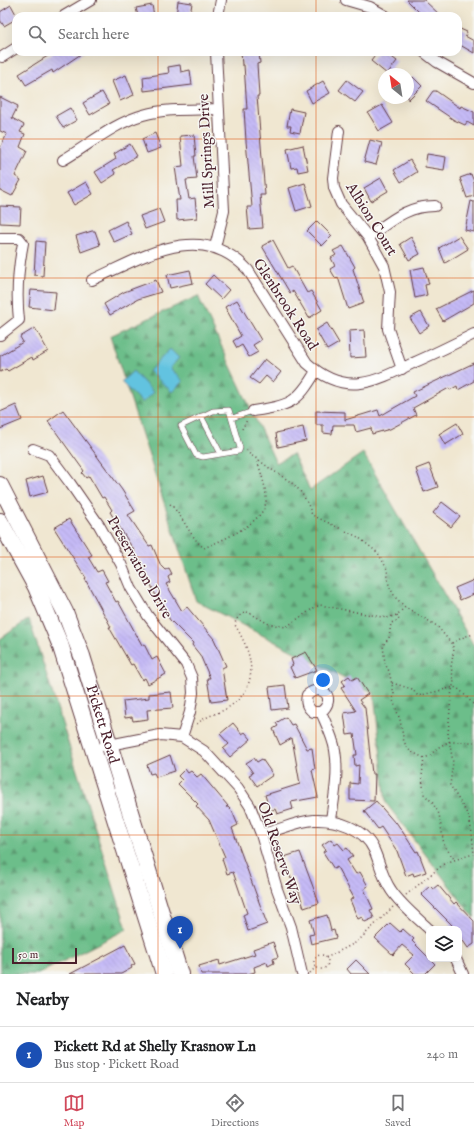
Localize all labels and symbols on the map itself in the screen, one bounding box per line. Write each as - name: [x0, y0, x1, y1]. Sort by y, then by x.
- north arrow: [378, 68, 414, 104]
- street label: Mill Springs Drive: [194, 93, 219, 209]
- street label: Albion Court: [341, 178, 402, 259]
- street label: Glenbrook Road: [249, 255, 323, 355]
- street label: Preservation Drive: [103, 513, 177, 622]
- your location: [313, 670, 333, 690]
- street label: Pickett Road: [81, 682, 124, 767]
- street label: Old Reserve Way: [253, 799, 306, 908]
- pin: 1: [167, 916, 193, 949]
- scale bar: [12, 946, 77, 965]

